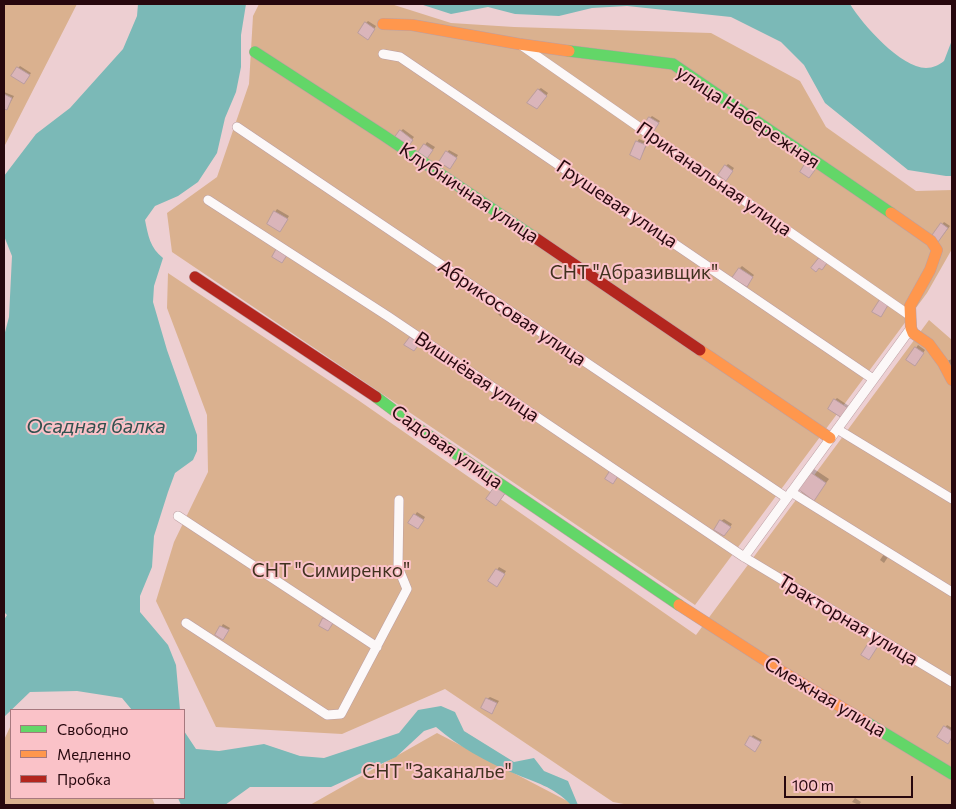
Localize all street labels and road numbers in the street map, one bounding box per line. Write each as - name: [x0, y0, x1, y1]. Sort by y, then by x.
- street label: улица Набережная: [672, 61, 824, 173]
- street label: Приканальная улица: [632, 117, 796, 241]
- street label: Клубничная улица: [395, 138, 543, 248]
- street label: Грушевая улица: [552, 155, 682, 253]
- street label: Абрикосовая улица: [434, 255, 590, 371]
- street label: Вишнёвая улица: [410, 327, 544, 427]
- street label: Садовая улица: [387, 400, 507, 494]
- street label: Тракторная улица: [774, 569, 922, 671]
- street label: Смежная улица: [760, 652, 890, 742]

